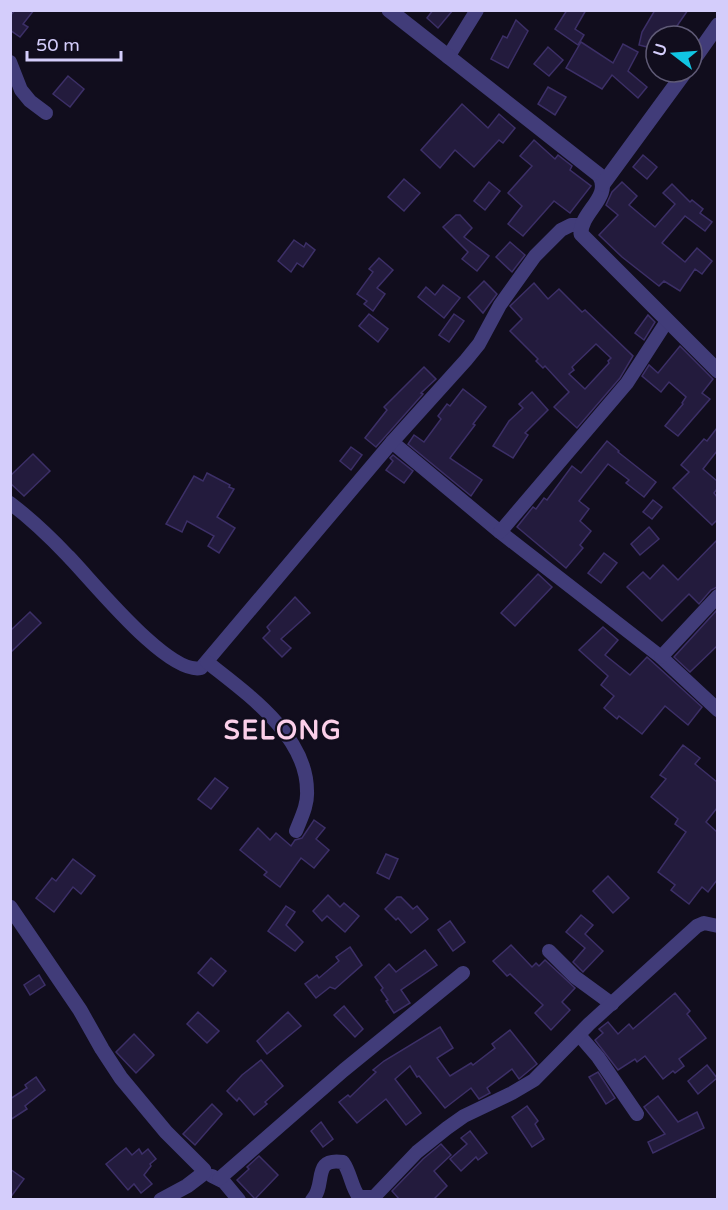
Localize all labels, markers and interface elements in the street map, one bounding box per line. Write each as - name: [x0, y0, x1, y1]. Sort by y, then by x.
- scale bar: [27, 24, 122, 62]
- north arrow: [644, 24, 704, 84]
- text: 50 m: [36, 34, 80, 56]
- text: U: [649, 41, 672, 59]
- district label: SELONG: [224, 715, 342, 746]

